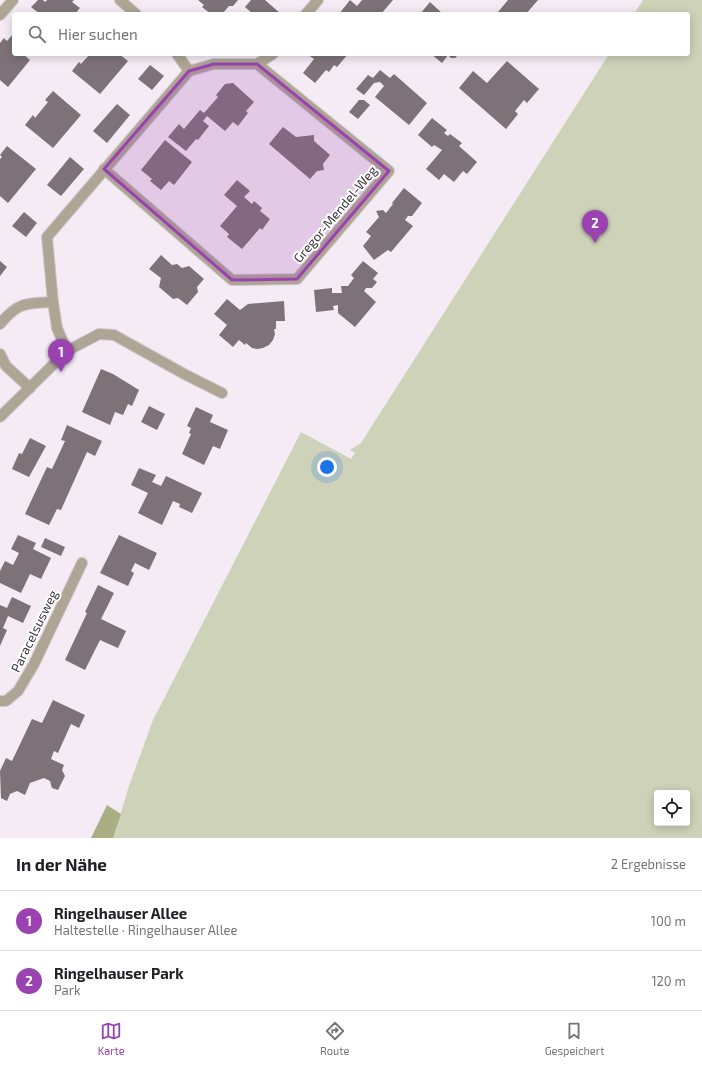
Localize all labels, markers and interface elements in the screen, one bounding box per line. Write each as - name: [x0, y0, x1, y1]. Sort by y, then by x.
- search box: [12, 12, 690, 56]
- icon: search: [26, 23, 48, 45]
- text: Hier suchen: [58, 25, 138, 43]
- street label: Gregor-Mendel-Weg: [290, 162, 380, 266]
- pin: 2: [582, 210, 608, 243]
- pin: 1: [48, 339, 74, 372]
- your location: [317, 457, 337, 477]
- street label: Paracelsusweg: [7, 587, 61, 675]
- map controls: [654, 790, 690, 826]
- button: locate: [654, 790, 690, 826]
- text: In der Nähe: [16, 854, 107, 874]
- text: 2 Ergebnisse: [611, 856, 686, 872]
- text: Ringelhauser Allee: [54, 904, 187, 922]
- text: 1: [26, 913, 32, 929]
- text: 100 m: [651, 913, 686, 929]
- text: Haltestelle · Ringelhauser Allee: [54, 922, 237, 938]
- text: Ringelhauser Park: [54, 964, 184, 982]
- text: 2: [25, 973, 33, 989]
- text: 120 m: [651, 973, 686, 989]
- text: Park: [54, 982, 81, 998]
- tab: Karte: [98, 1020, 125, 1057]
- tab: Route: [320, 1020, 349, 1057]
- tab: Gespeichert: [545, 1020, 604, 1057]

